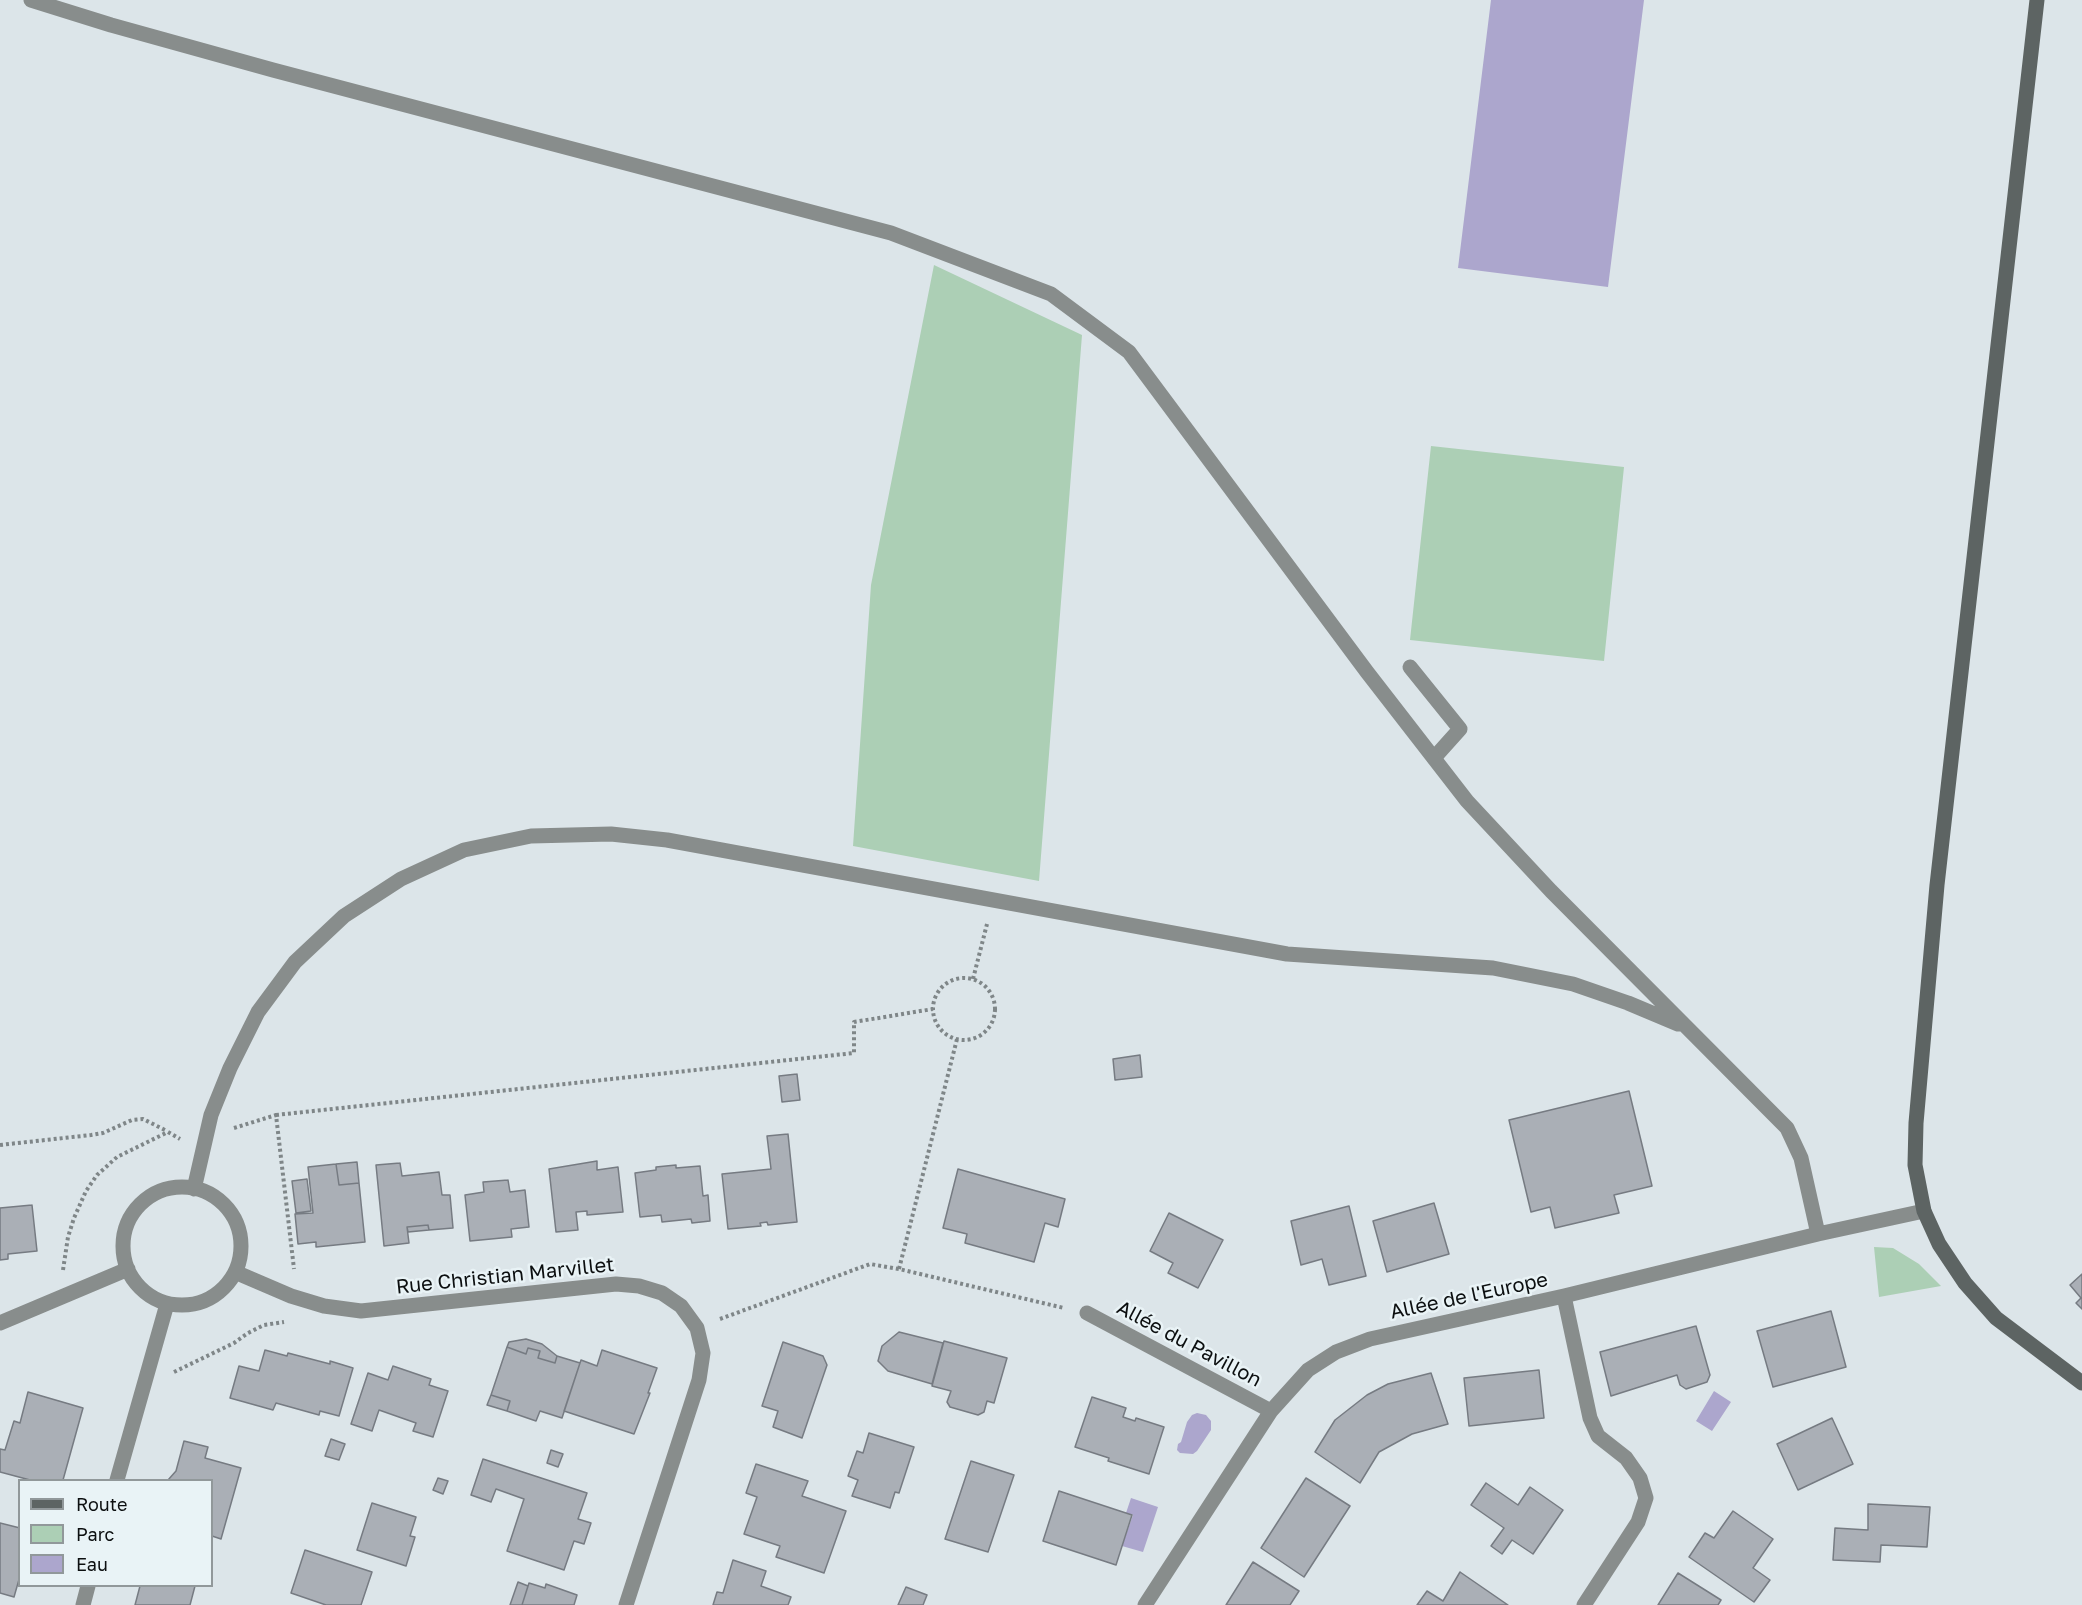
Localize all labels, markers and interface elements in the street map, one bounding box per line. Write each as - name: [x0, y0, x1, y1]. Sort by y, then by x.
- street label: Rue Christian Marvillet: [395, 1253, 615, 1299]
- street label: Allée de l'Europe: [1388, 1268, 1550, 1324]
- street label: Allée du Pavillon: [1113, 1296, 1265, 1392]
- legend: [18, 1479, 213, 1587]
- text: Route: [76, 1493, 127, 1515]
- text: Parc: [76, 1523, 114, 1545]
- text: Eau: [76, 1553, 108, 1575]

